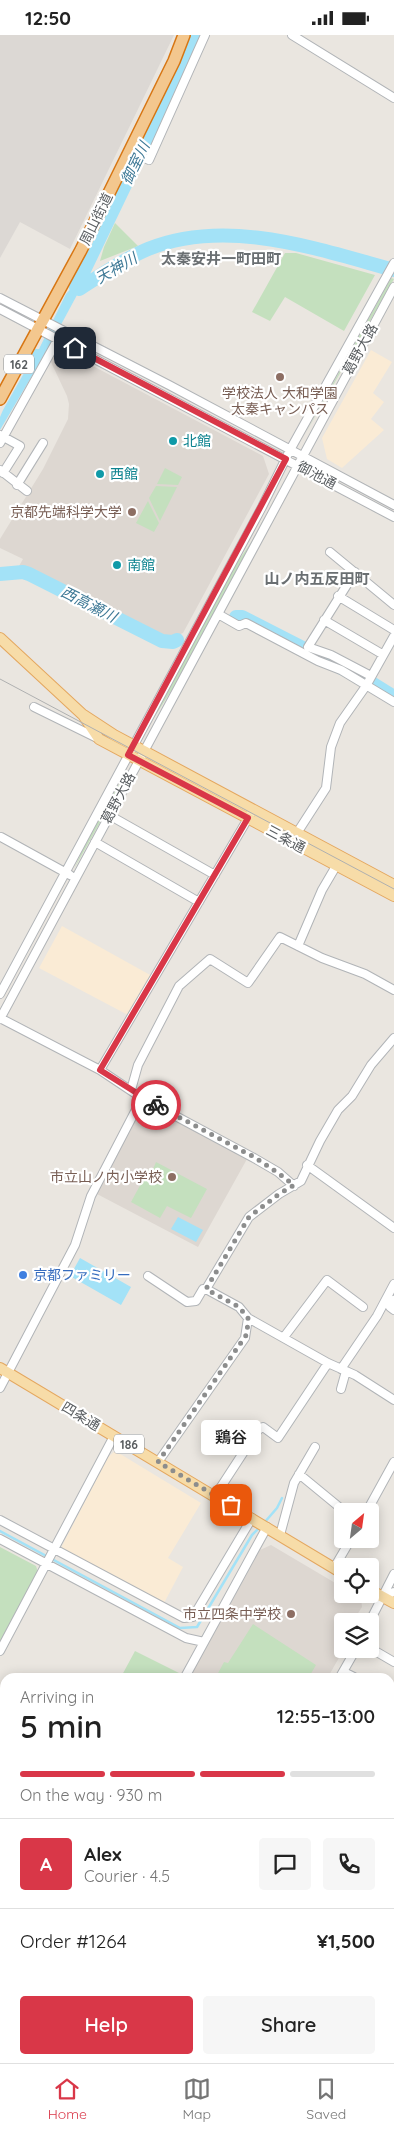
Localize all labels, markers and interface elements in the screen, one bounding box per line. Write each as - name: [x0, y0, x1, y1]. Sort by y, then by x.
- text: 12:50: [25, 6, 71, 30]
- water label: 御室川: [117, 137, 154, 187]
- street label: 周山街道: [76, 190, 116, 248]
- water label: 天神川: [92, 248, 142, 287]
- district label: 太秦安井一町田町: [161, 249, 281, 268]
- street label: 葛野大路: [339, 320, 381, 378]
- pin: [54, 327, 96, 369]
- icon: home: [61, 334, 89, 362]
- road number: 162: [4, 355, 34, 373]
- marker: 学校法人 大和学園 太秦キャンパス: [274, 371, 286, 383]
- place label: 学校法人 大和学園 太秦キャンパス: [222, 384, 338, 418]
- place label: 北館: [183, 432, 211, 450]
- marker: 北館: [167, 435, 179, 447]
- street label: 御池通: [294, 457, 340, 493]
- place label: 西館: [110, 465, 138, 483]
- marker: 西館: [94, 468, 106, 480]
- place label: 京都先端科学大学: [10, 503, 122, 521]
- marker: 京都先端科学大学: [126, 506, 138, 518]
- place label: 南館: [127, 556, 155, 574]
- marker: 南館: [111, 559, 123, 571]
- district label: 山ノ内五反田町: [264, 569, 370, 588]
- water label: 西高瀬川: [58, 582, 122, 627]
- street label: 葛野大路: [97, 769, 139, 827]
- street label: 三条通: [263, 821, 309, 857]
- courier: [131, 1080, 181, 1130]
- icon: bike: [142, 1091, 170, 1119]
- place label: 市立山ノ内小学校: [50, 1168, 162, 1186]
- marker: 市立山ノ内小学校: [166, 1171, 178, 1183]
- place label: 京都ファミリー: [33, 1266, 131, 1284]
- marker: 京都ファミリー: [17, 1269, 29, 1281]
- street label: 四条通: [58, 1397, 104, 1435]
- callout: 鶏谷: [201, 1420, 261, 1455]
- text: 鶏谷: [215, 1427, 247, 1447]
- road number: 186: [114, 1435, 144, 1453]
- pin: [210, 1484, 252, 1526]
- icon: bag: [217, 1491, 245, 1519]
- north arrow: [334, 1503, 379, 1547]
- map controls: [334, 1503, 379, 1658]
- button: locate: [334, 1558, 379, 1603]
- place label: 市立四条中学校: [183, 1605, 281, 1623]
- marker: 市立四条中学校: [285, 1608, 297, 1620]
- button: layers: [334, 1613, 379, 1658]
- text: Arriving in: [20, 1687, 94, 1707]
- text: 12:55–13:00: [277, 1704, 375, 1728]
- text: 5 min: [20, 1706, 103, 1746]
- text: On the way · 930 m: [20, 1785, 162, 1805]
- button: chat: [259, 1838, 311, 1890]
- button: phone: [323, 1838, 375, 1890]
- text: Alex: [84, 1842, 122, 1866]
- text: A: [40, 1852, 52, 1876]
- text: Courier · 4.5: [84, 1866, 170, 1886]
- text: Order #1264: [20, 1929, 127, 1953]
- text: ¥1,500: [317, 1929, 375, 1953]
- button: Help: [20, 1996, 193, 2054]
- button: Share: [203, 1996, 375, 2054]
- tab: Home: [48, 2075, 87, 2123]
- tab: Map: [182, 2075, 211, 2123]
- tab: Saved: [306, 2075, 346, 2123]

